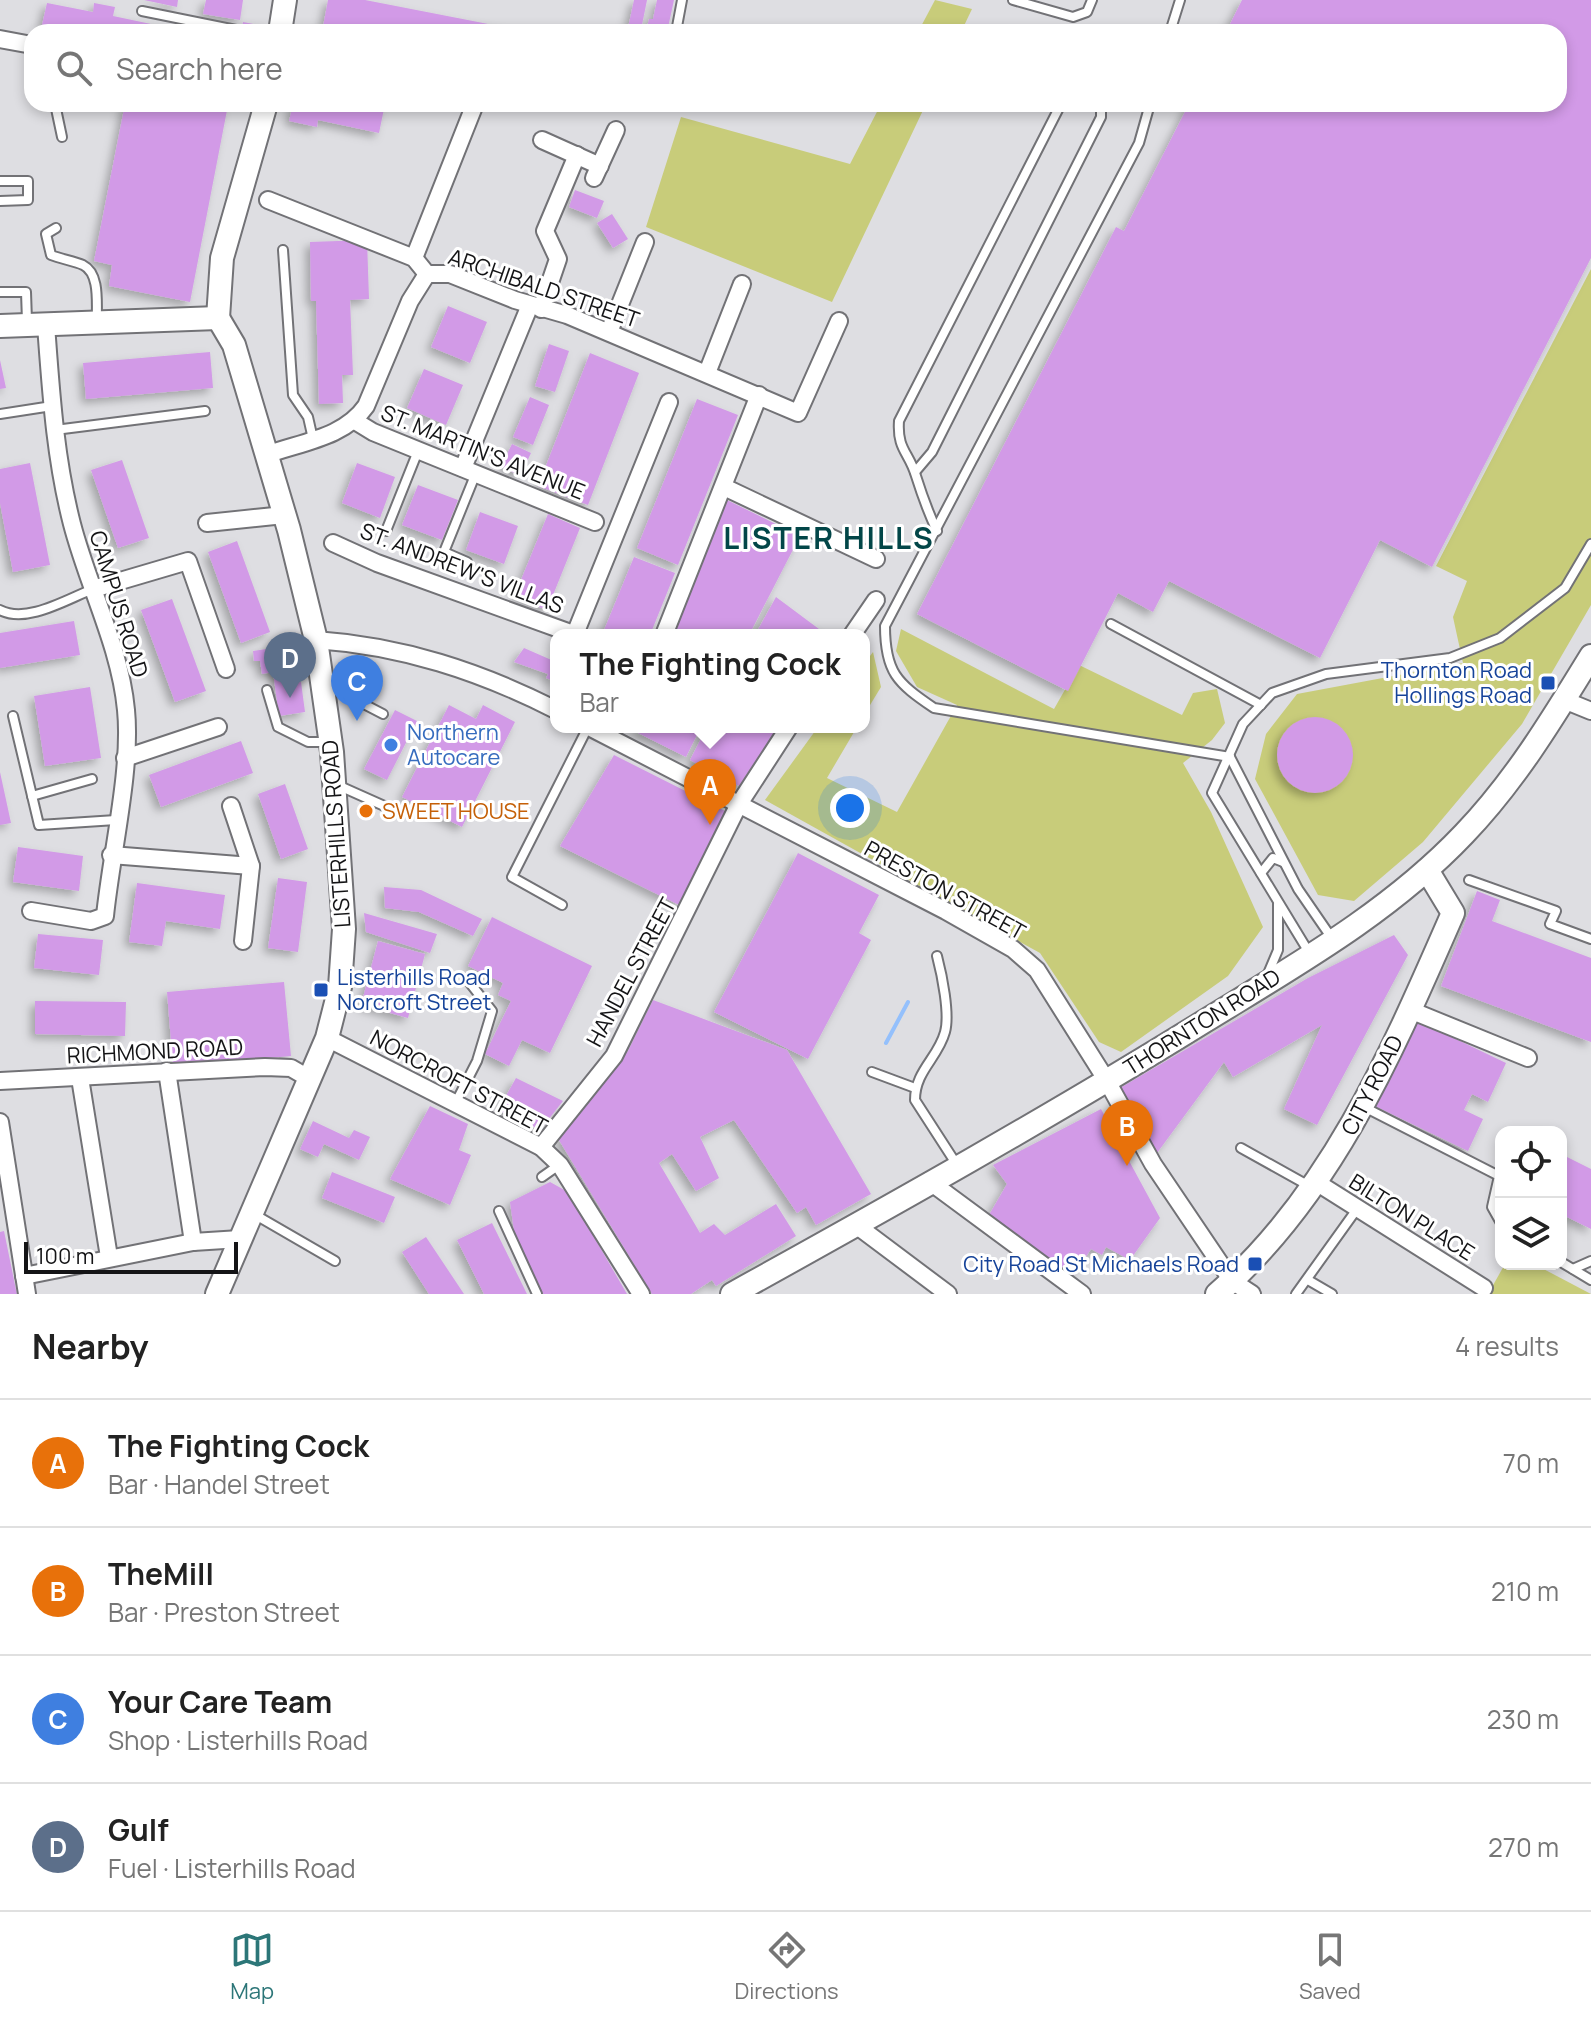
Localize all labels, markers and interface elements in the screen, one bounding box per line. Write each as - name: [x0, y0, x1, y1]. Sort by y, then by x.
- search box: [24, 24, 1567, 112]
- icon: search: [52, 46, 96, 90]
- text: Search here: [116, 48, 283, 89]
- street label: ARCHIBALD STREET: [445, 241, 643, 335]
- street label: ST. MARTIN'S AVENUE: [377, 397, 589, 507]
- street label: ST. ANDREW'S VILLAS: [356, 515, 568, 621]
- district label: LISTER HILLS: [723, 517, 935, 558]
- street label: CAMPUS ROAD: [82, 527, 156, 681]
- popup: [550, 629, 870, 733]
- pin: D: [264, 632, 316, 698]
- text: The Fighting Cock: [579, 643, 841, 684]
- pin: C: [331, 655, 383, 721]
- place label: Thornton Road Hollings Road: [1381, 655, 1532, 710]
- marker: Thornton Road Hollings Road: [1539, 674, 1557, 692]
- text: Bar: [579, 684, 619, 720]
- place label: Northern Autocare: [407, 717, 500, 772]
- marker: Northern Autocare: [382, 736, 400, 754]
- street label: LISTERHILLS ROAD: [314, 739, 358, 929]
- pin: A: [684, 759, 736, 825]
- your location: [830, 788, 870, 828]
- place label: SWEET HOUSE: [382, 796, 530, 826]
- marker: SWEET HOUSE: [357, 802, 375, 820]
- street label: PRESTON STREET: [859, 833, 1031, 947]
- street label: HANDEL STREET: [579, 892, 683, 1052]
- place label: Listerhills Road Norcroft Street: [337, 962, 491, 1017]
- street label: THORNTON ROAD: [1118, 962, 1286, 1082]
- marker: Listerhills Road Norcroft Street: [312, 981, 330, 999]
- street label: NORCROFT STREET: [365, 1023, 553, 1141]
- street label: CITY ROAD: [1334, 1030, 1410, 1140]
- street label: RICHMOND ROAD: [66, 1031, 244, 1071]
- pin: B: [1101, 1100, 1153, 1166]
- map controls: [1495, 1126, 1567, 1270]
- button: locate: [1495, 1126, 1567, 1198]
- street label: BILTON PLACE: [1344, 1167, 1480, 1267]
- button: layers: [1495, 1198, 1567, 1270]
- scale bar: [24, 1238, 238, 1274]
- text: 100 m: [36, 1241, 94, 1271]
- place label: City Road St Michaels Road: [963, 1249, 1239, 1279]
- marker: City Road St Michaels Road: [1246, 1255, 1264, 1273]
- text: Nearby: [32, 1323, 148, 1369]
- text: 4 results: [1455, 1328, 1559, 1364]
- text: The Fighting Cock: [108, 1425, 369, 1466]
- text: A: [49, 1445, 67, 1481]
- text: 70 m: [1503, 1445, 1559, 1481]
- text: Bar · Handel Street: [108, 1466, 330, 1502]
- text: TheMill: [108, 1553, 214, 1594]
- text: B: [50, 1573, 66, 1609]
- text: 210 m: [1491, 1573, 1559, 1609]
- text: Bar · Preston Street: [108, 1594, 340, 1630]
- text: Your Care Team: [108, 1681, 332, 1722]
- text: C: [48, 1701, 68, 1737]
- text: 230 m: [1487, 1701, 1559, 1737]
- text: Shop · Listerhills Road: [108, 1722, 368, 1758]
- text: Gulf: [108, 1809, 168, 1850]
- text: D: [49, 1829, 67, 1865]
- text: 270 m: [1488, 1829, 1559, 1865]
- text: Fuel · Listerhills Road: [108, 1850, 356, 1886]
- tab: Map: [230, 1928, 274, 2006]
- tab: Directions: [734, 1928, 839, 2006]
- tab: Saved: [1299, 1928, 1361, 2006]

